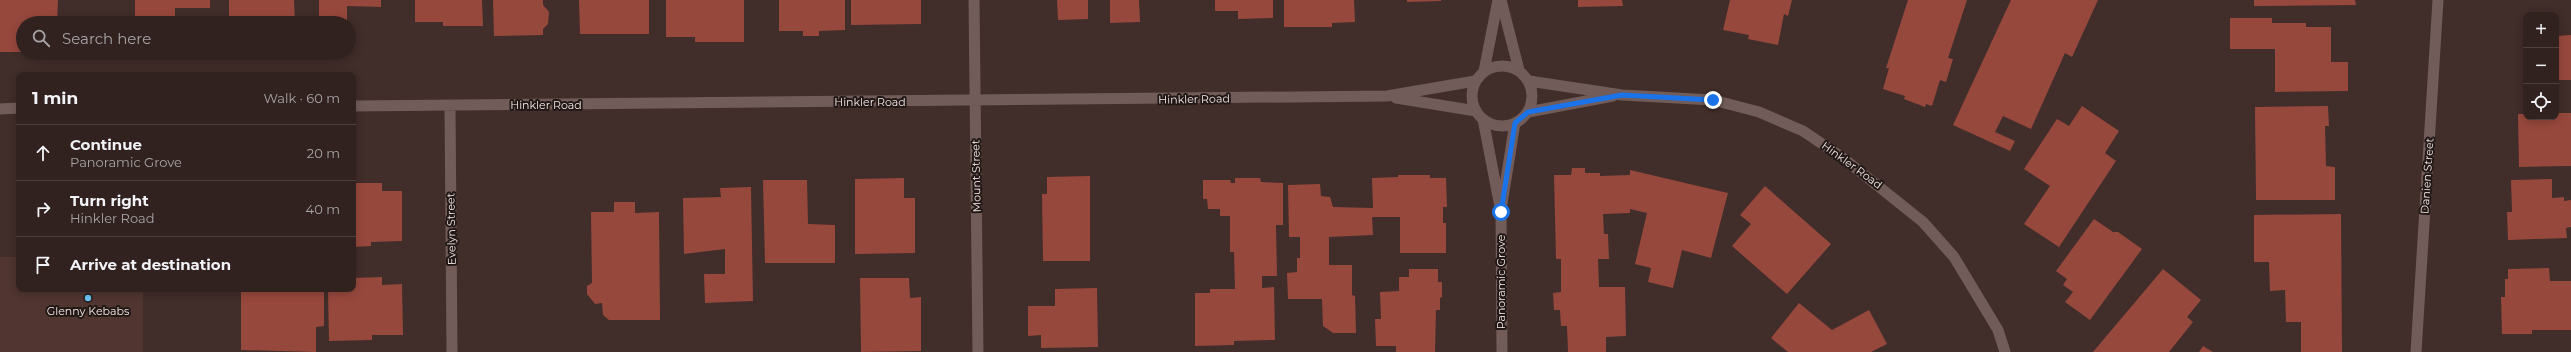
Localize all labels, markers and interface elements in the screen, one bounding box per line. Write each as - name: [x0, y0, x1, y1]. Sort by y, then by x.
- map controls: [2523, 12, 2559, 120]
- button: +: [2523, 12, 2559, 48]
- search box: [16, 16, 356, 60]
- icon: search: [30, 27, 52, 49]
- text: Search here: [62, 29, 151, 48]
- button: −: [2523, 48, 2559, 84]
- button: locate: [2523, 84, 2559, 120]
- text: 1 min: [32, 88, 78, 108]
- text: Walk · 60 m: [264, 90, 340, 106]
- street label: Hinkler Road: [1158, 91, 1230, 107]
- route end: [1704, 91, 1722, 109]
- street label: Hinkler Road: [834, 95, 906, 109]
- street label: Hinkler Road: [510, 98, 582, 112]
- text: Continue: [70, 135, 142, 154]
- street label: Danien Street: [2417, 137, 2437, 214]
- street label: Hinkler Road: [1819, 138, 1885, 192]
- street label: Mount Street: [968, 139, 984, 213]
- icon: ahead: [32, 142, 54, 164]
- text: 20 m: [307, 145, 340, 161]
- text: Panoramic Grove: [70, 154, 182, 170]
- text: Turn right: [70, 191, 149, 210]
- street label: Evelyn Street: [443, 192, 459, 265]
- icon: right: [32, 198, 54, 220]
- text: 40 m: [306, 201, 340, 217]
- route start: [1492, 203, 1510, 221]
- text: Hinkler Road: [70, 210, 155, 226]
- street label: Panoramic Grove: [1494, 234, 1508, 329]
- icon: arrive: [32, 254, 54, 276]
- text: Arrive at destination: [70, 255, 231, 274]
- marker: Glenny Kebabs: [83, 293, 93, 303]
- place label: Glenny Kebabs: [47, 304, 130, 318]

